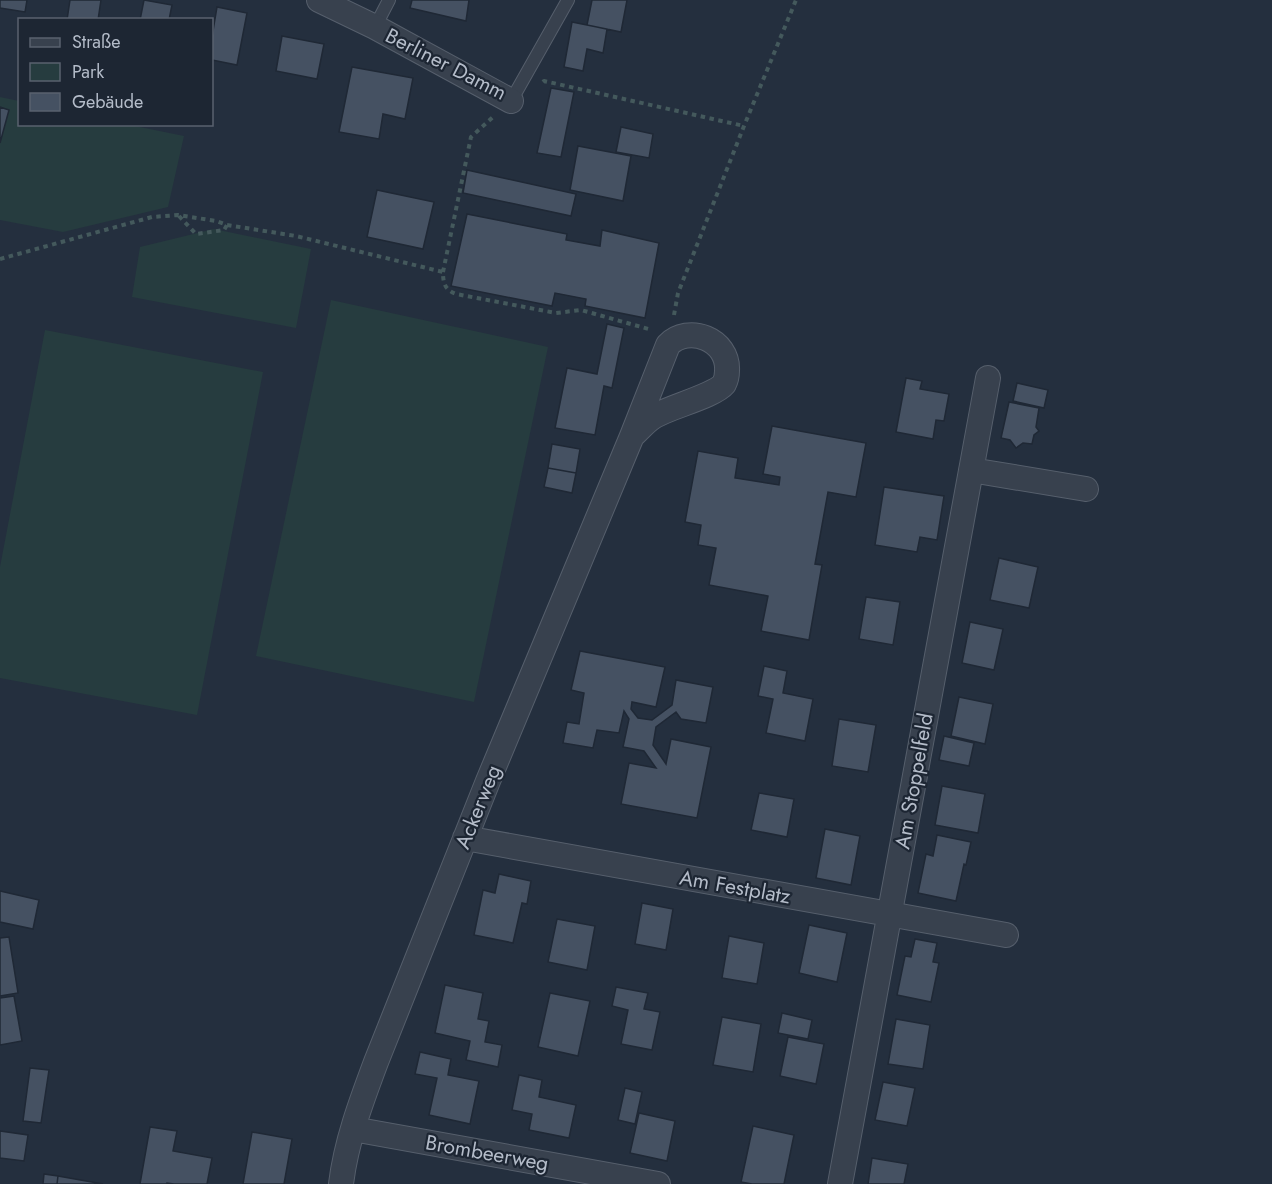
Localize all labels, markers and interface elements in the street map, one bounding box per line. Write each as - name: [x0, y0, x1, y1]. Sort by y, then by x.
- legend: [18, 18, 213, 126]
- street label: Berliner Damm: [380, 21, 512, 107]
- text: Straße: [72, 29, 120, 55]
- text: Park: [72, 59, 104, 85]
- text: Gebäude: [72, 89, 143, 115]
- street label: Am Stoppelfeld: [887, 711, 941, 851]
- street label: Ackerweg: [448, 760, 508, 854]
- street label: Am Festplatz: [677, 862, 793, 912]
- street label: Brombeerweg: [423, 1127, 551, 1179]

